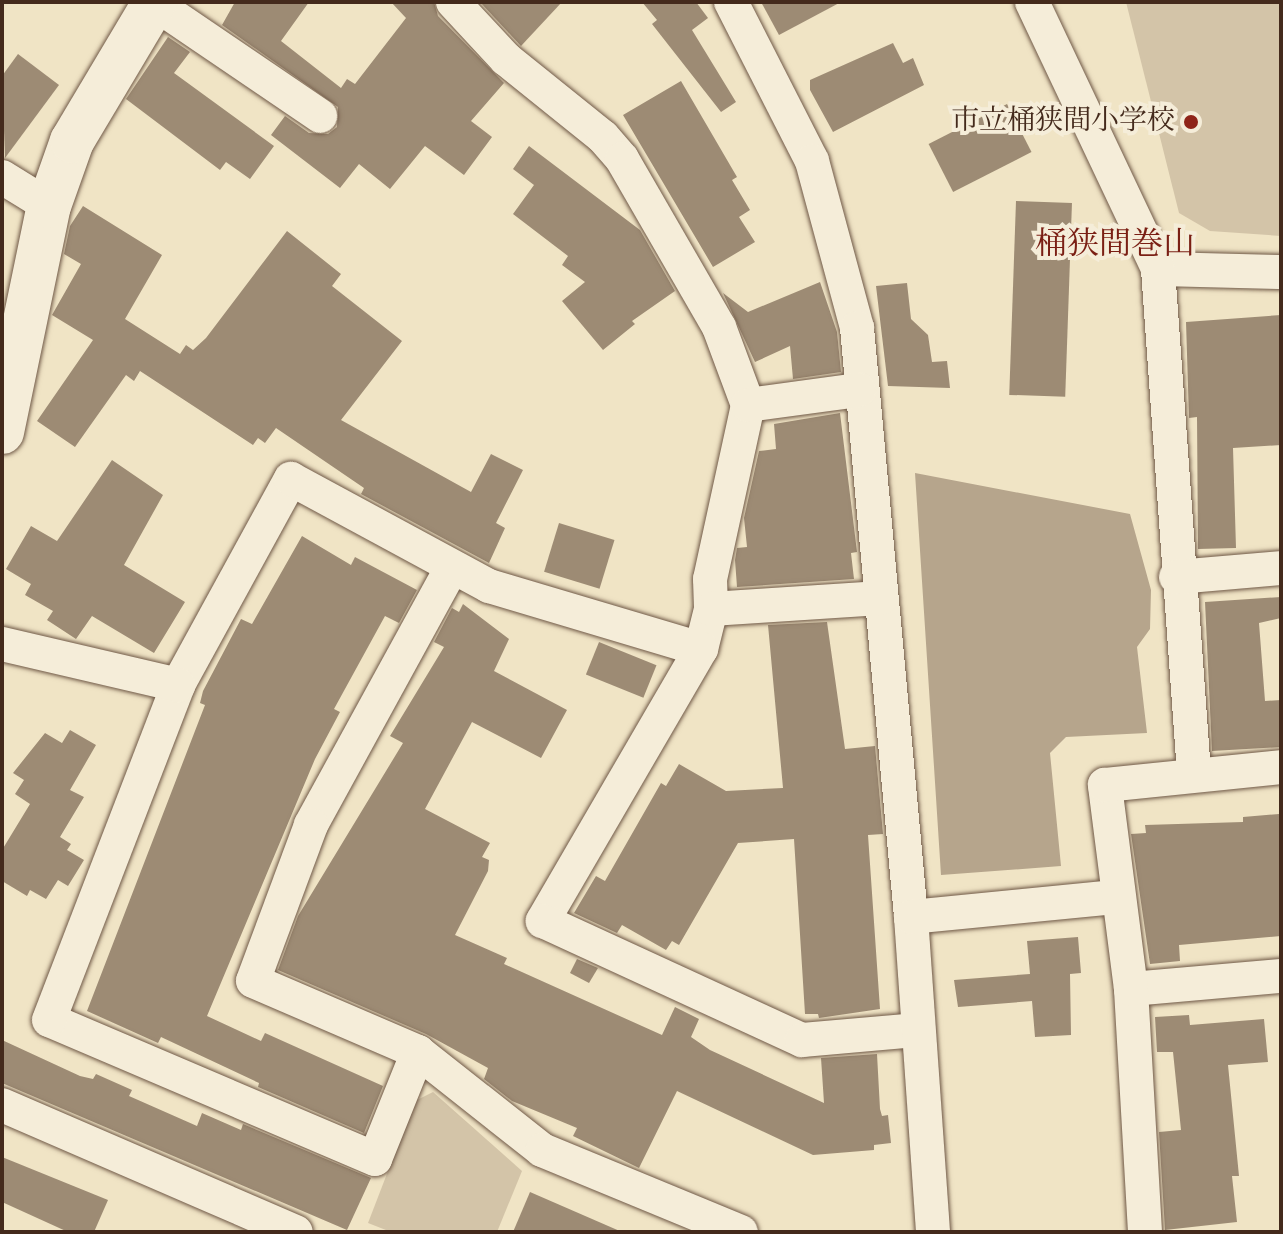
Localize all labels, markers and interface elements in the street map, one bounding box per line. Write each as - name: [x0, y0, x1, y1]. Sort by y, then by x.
- place label: 市立桶狭間小学校: [951, 105, 1175, 139]
- marker: 市立桶狭間小学校: [1182, 113, 1200, 131]
- district label: 桶狭間巻山: [1035, 227, 1195, 265]

